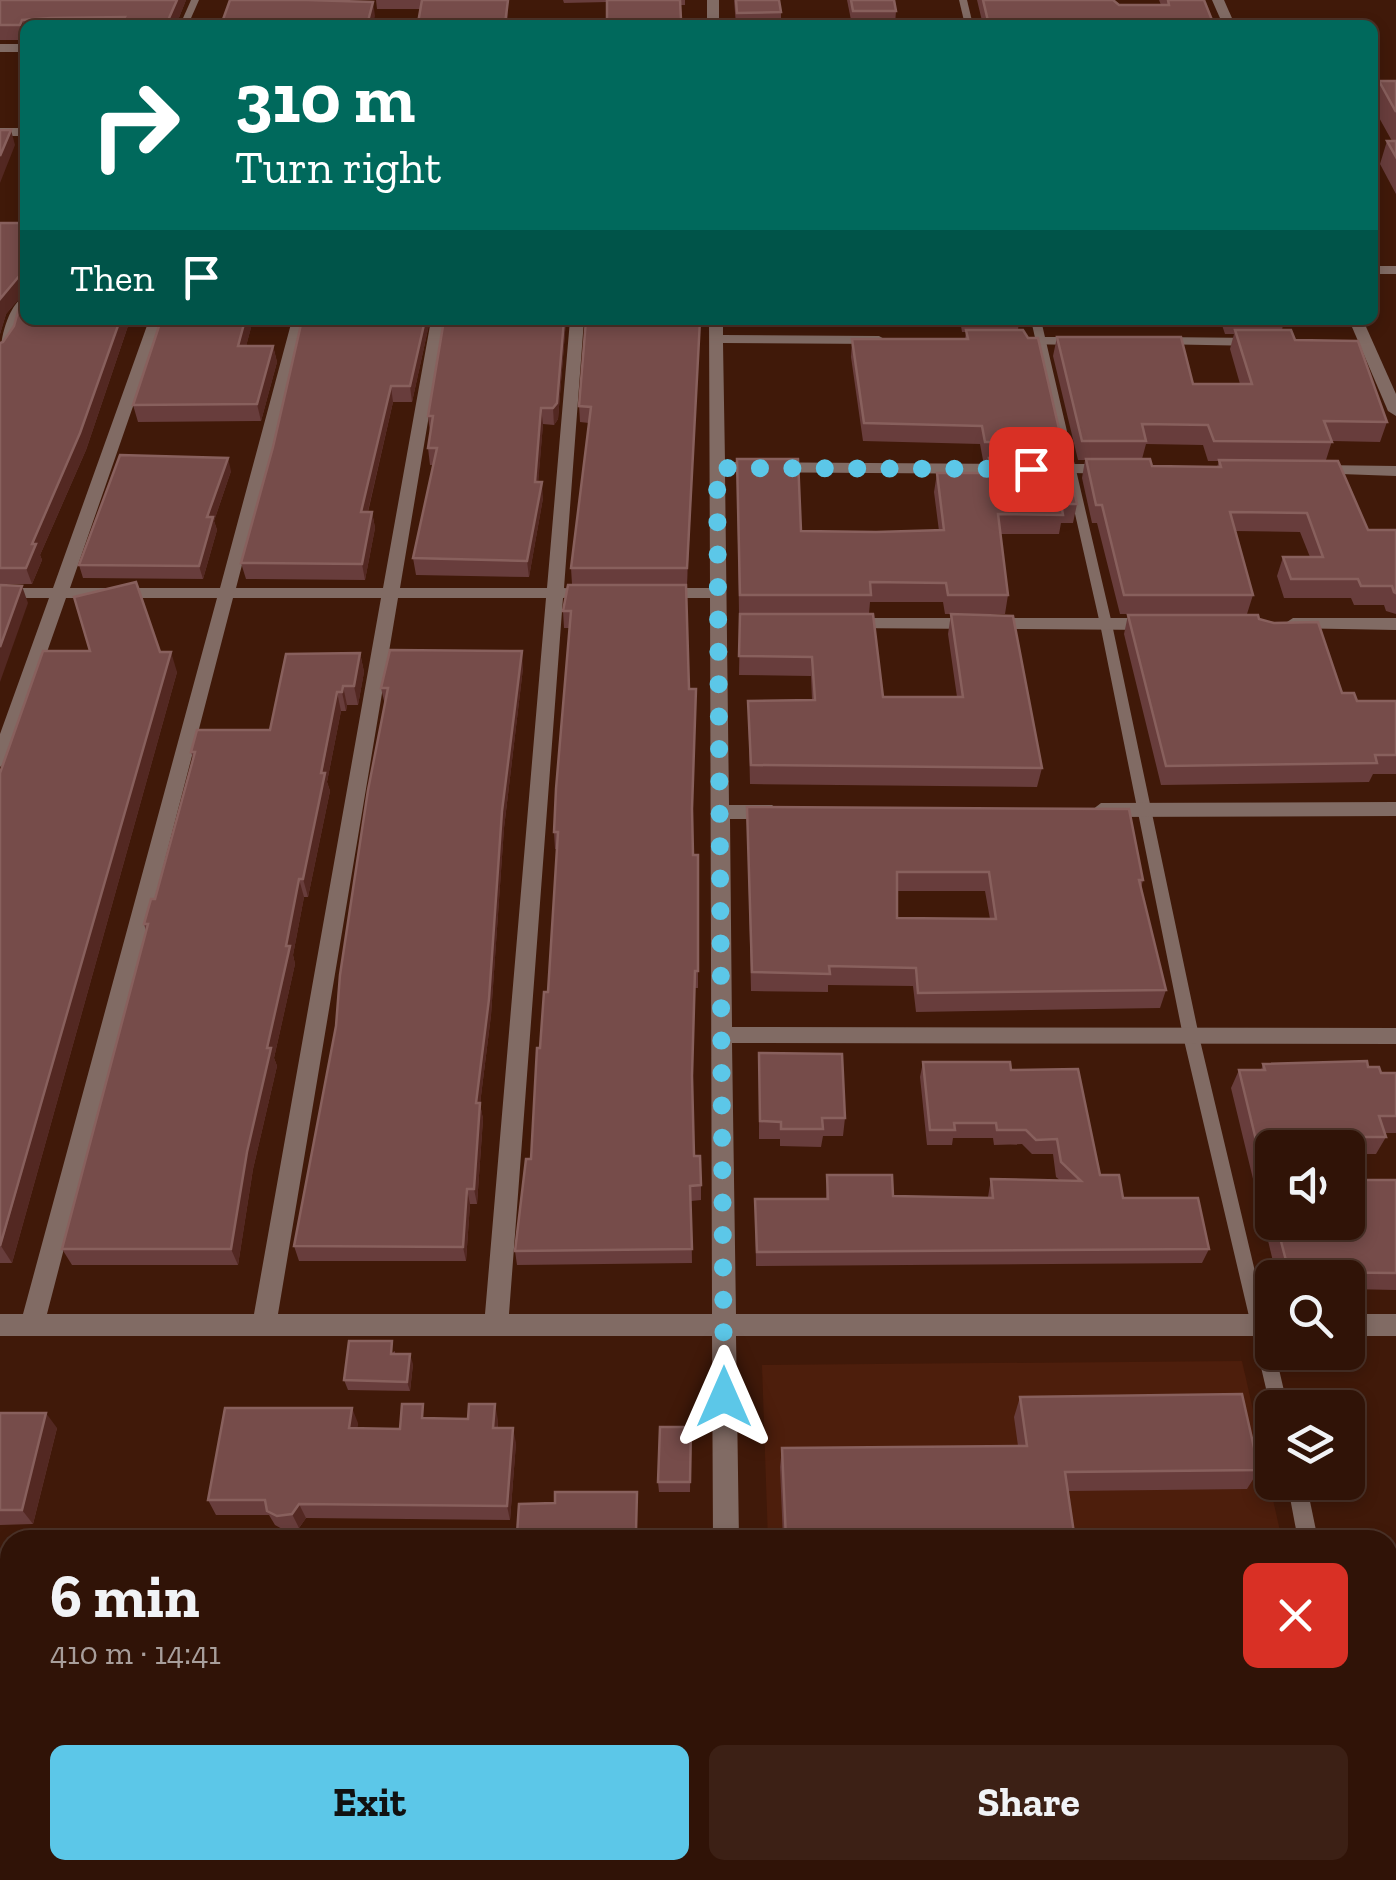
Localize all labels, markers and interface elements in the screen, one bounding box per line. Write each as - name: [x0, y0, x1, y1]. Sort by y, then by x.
- text: 310 m: [235, 56, 415, 140]
- icon: right: [70, 60, 200, 190]
- text: Turn right: [235, 141, 441, 195]
- icon: arrive: [174, 250, 229, 305]
- text: Then: [70, 255, 154, 301]
- pin: [989, 427, 1074, 512]
- icon: arrive: [1004, 442, 1059, 497]
- map controls: [1255, 1130, 1365, 1500]
- button: sound: [1255, 1130, 1365, 1240]
- button: search: [1255, 1260, 1365, 1370]
- position arrow: [672, 1345, 776, 1449]
- button: layers: [1255, 1390, 1365, 1500]
- text: 6 min: [50, 1560, 199, 1632]
- button: close: [1243, 1563, 1348, 1668]
- text: 410 m · 14:41: [50, 1634, 221, 1672]
- button: Exit: [50, 1745, 689, 1860]
- button: Share: [709, 1745, 1348, 1860]

